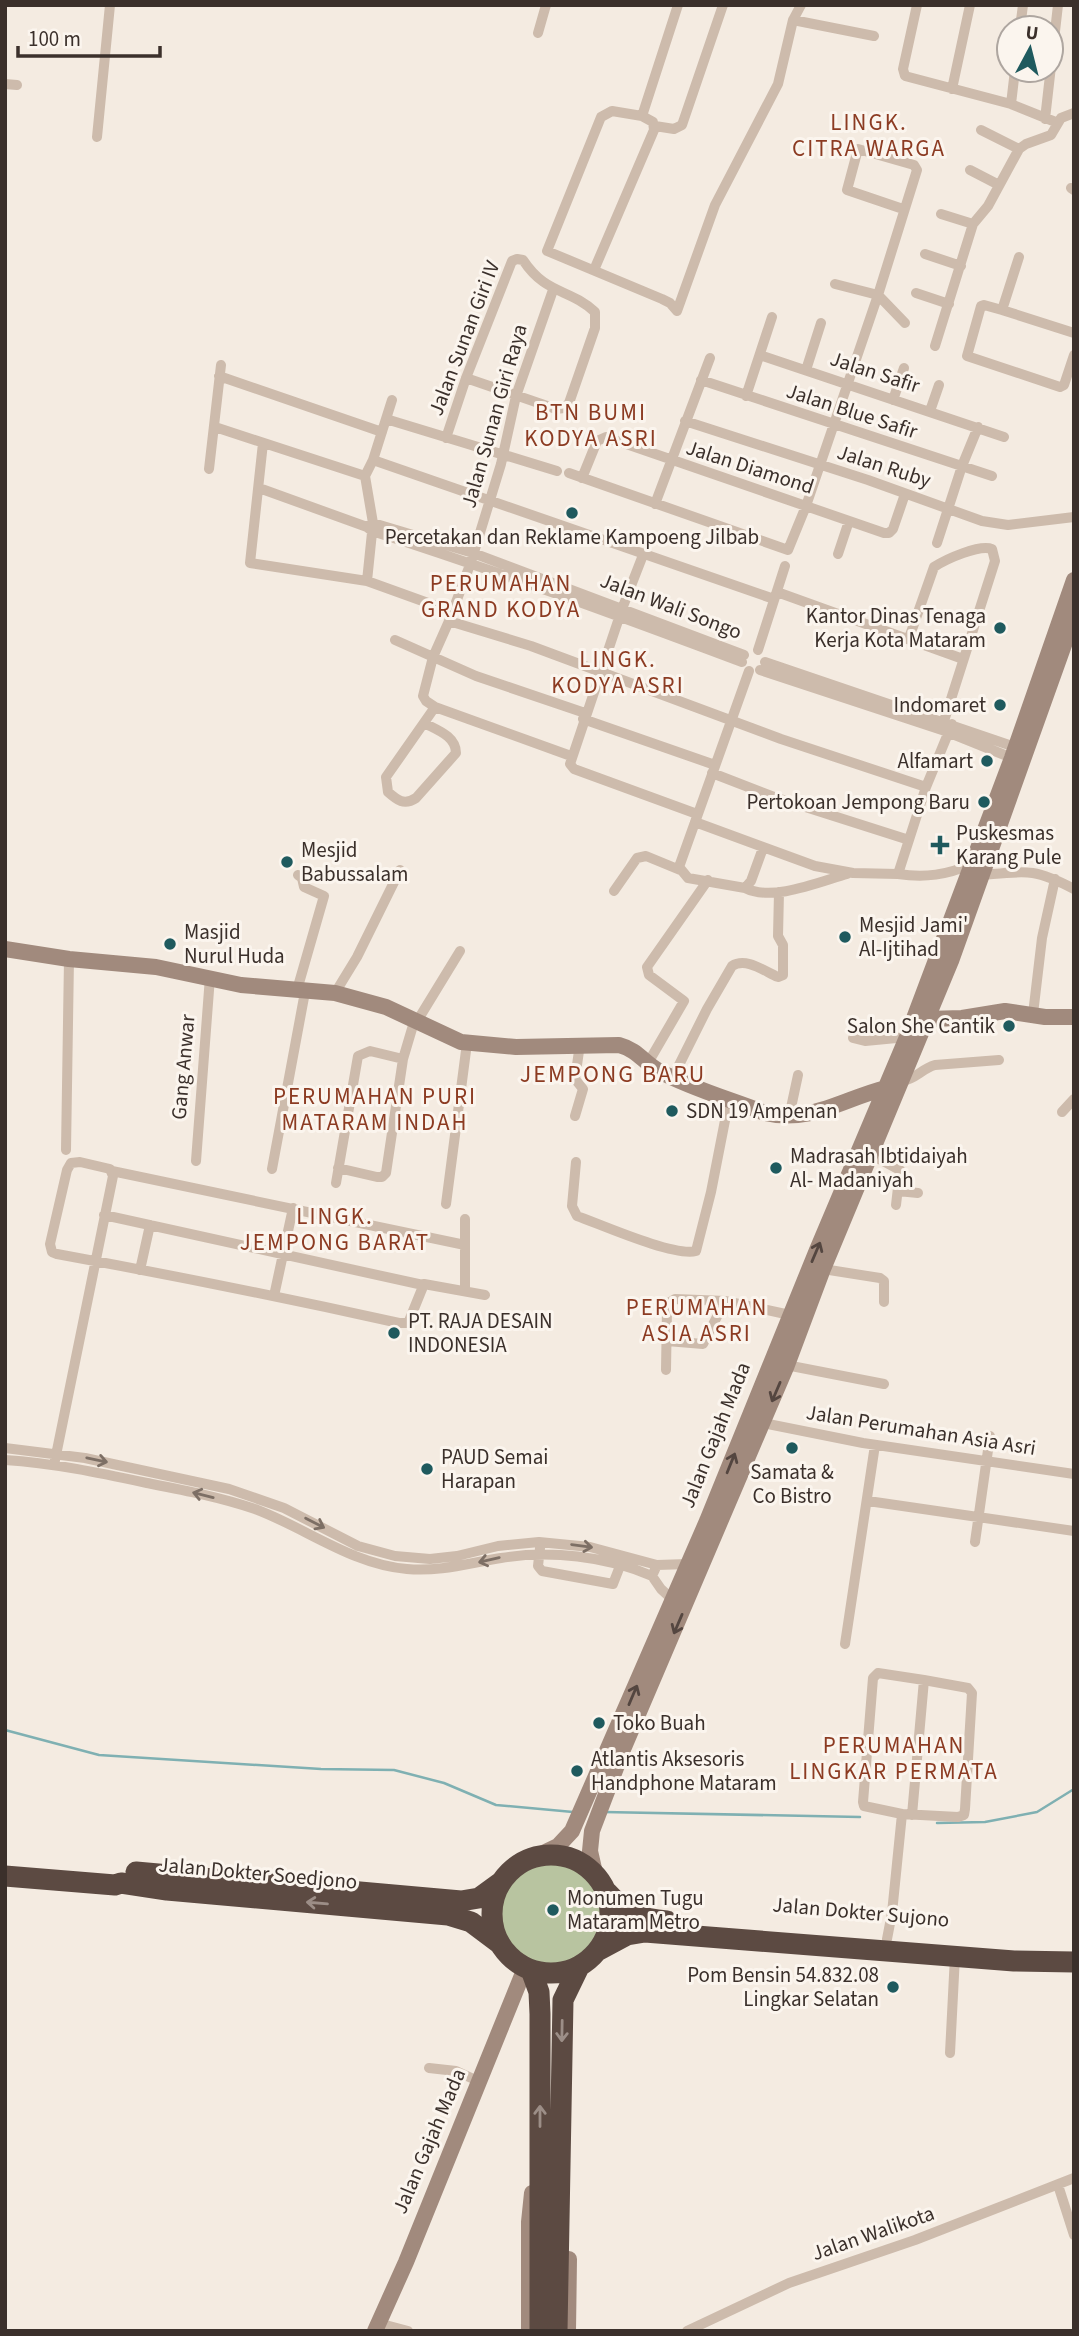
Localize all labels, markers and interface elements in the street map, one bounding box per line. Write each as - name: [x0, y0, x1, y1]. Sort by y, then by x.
- scale bar: [18, 14, 159, 58]
- north arrow: [995, 14, 1065, 84]
- text: U: [1024, 19, 1040, 48]
- text: 100 m: [28, 24, 81, 54]
- district label: LINGK. CITRA WARGA: [792, 106, 946, 165]
- street label: Jalan Sunan Giri IV: [421, 256, 507, 420]
- street label: Jalan Sunan Giri Raya: [453, 321, 535, 511]
- street label: Jalan Safir: [826, 343, 924, 401]
- street label: Jalan Blue Safir: [782, 376, 922, 447]
- district label: BTN BUMI KODYA ASRI: [524, 396, 658, 455]
- street label: Jalan Diamond: [682, 432, 818, 502]
- street label: Jalan Ruby: [833, 437, 935, 495]
- marker: Percetakan dan Reklame Kampoeng Jilbab: [564, 505, 580, 521]
- place label: Percetakan dan Reklame Kampoeng Jilbab: [385, 522, 759, 552]
- street label: Jalan Wali Songo: [596, 565, 746, 647]
- district label: PERUMAHAN GRAND KODYA: [421, 567, 581, 626]
- place label: Kantor Dinas Tenaga Kerja Kota Mataram: [806, 601, 986, 655]
- marker: Kantor Dinas Tenaga Kerja Kota Mataram: [992, 620, 1008, 636]
- district label: LINGK. KODYA ASRI: [551, 643, 685, 702]
- place label: Indomaret: [894, 690, 986, 720]
- marker: Indomaret: [992, 697, 1008, 713]
- place label: Alfamart: [898, 746, 973, 776]
- marker: Alfamart: [979, 753, 995, 769]
- place label: Pertokoan Jempong Baru: [747, 787, 970, 817]
- marker: Pertokoan Jempong Baru: [976, 794, 992, 810]
- place label: Puskesmas Karang Pule: [956, 818, 1061, 872]
- place label: Mesjid Babussalam: [301, 835, 409, 889]
- marker: Puskesmas Karang Pule: [930, 835, 950, 855]
- marker: Mesjid Babussalam: [279, 854, 295, 870]
- place label: Mesjid Jami' Al-Ijtihad: [859, 910, 968, 964]
- place label: Masjid Nurul Huda: [184, 917, 285, 971]
- marker: Mesjid Jami' Al-Ijtihad: [837, 929, 853, 945]
- marker: Masjid Nurul Huda: [162, 936, 178, 952]
- place label: Salon She Cantik: [847, 1011, 996, 1041]
- street label: Gang Anwar: [163, 1012, 203, 1121]
- marker: Salon She Cantik: [1001, 1018, 1017, 1034]
- district label: JEMPONG BARU: [520, 1057, 706, 1092]
- district label: PERUMAHAN PURI MATARAM INDAH: [273, 1080, 477, 1139]
- place label: SDN 19 Ampenan: [686, 1096, 837, 1126]
- marker: SDN 19 Ampenan: [664, 1103, 680, 1119]
- place label: Madrasah Ibtidaiyah Al- Madaniyah: [790, 1141, 968, 1195]
- marker: Madrasah Ibtidaiyah Al- Madaniyah: [768, 1160, 784, 1176]
- district label: LINGK. JEMPONG BARAT: [240, 1200, 430, 1259]
- one-way arrow: [810, 1241, 823, 1263]
- district label: PERUMAHAN ASIA ASRI: [626, 1291, 768, 1350]
- place label: PT. RAJA DESAIN INDONESIA: [408, 1306, 553, 1360]
- marker: PT. RAJA DESAIN INDONESIA: [386, 1325, 402, 1341]
- street label: Jalan Gajah Mada: [672, 1357, 758, 1513]
- one-way arrow: [769, 1381, 782, 1402]
- street label: Jalan Perumahan Asia Asri: [804, 1397, 1038, 1463]
- marker: Samata & Co Bistro: [784, 1440, 800, 1456]
- place label: PAUD Semai Harapan: [441, 1442, 548, 1496]
- one-way arrow: [725, 1452, 738, 1474]
- one-way arrow: [85, 1454, 108, 1468]
- place label: Samata & Co Bistro: [750, 1457, 834, 1511]
- marker: PAUD Semai Harapan: [419, 1461, 435, 1477]
- one-way arrow: [192, 1488, 215, 1501]
- one-way arrow: [304, 1516, 325, 1530]
- one-way arrow: [570, 1540, 593, 1553]
- one-way arrow: [478, 1554, 501, 1568]
- one-way arrow: [671, 1613, 684, 1635]
- one-way arrow: [627, 1684, 640, 1706]
- place label: Toko Buah: [613, 1708, 706, 1738]
- marker: Toko Buah: [591, 1715, 607, 1731]
- district label: PERUMAHAN LINGKAR PERMATA: [789, 1729, 999, 1788]
- place label: Atlantis Aksesoris Handphone Mataram: [591, 1744, 777, 1798]
- marker: Atlantis Aksesoris Handphone Mataram: [569, 1763, 585, 1779]
- street label: Jalan Dokter Soedjono: [157, 1849, 359, 1897]
- place label: Monumen Tugu Mataram Metro: [567, 1883, 704, 1937]
- street label: Jalan Dokter Sujono: [771, 1889, 951, 1935]
- one-way arrow: [306, 1896, 328, 1909]
- marker: Monumen Tugu Mataram Metro: [545, 1902, 561, 1918]
- place label: Pom Bensin 54.832.08 Lingkar Selatan: [687, 1960, 879, 2014]
- marker: Pom Bensin 54.832.08 Lingkar Selatan: [885, 1979, 901, 1995]
- one-way arrow: [555, 2020, 569, 2043]
- street label: Jalan Gajah Mada: [385, 2064, 473, 2218]
- one-way arrow: [533, 2104, 547, 2127]
- street label: Jalan Walikota: [808, 2198, 938, 2268]

